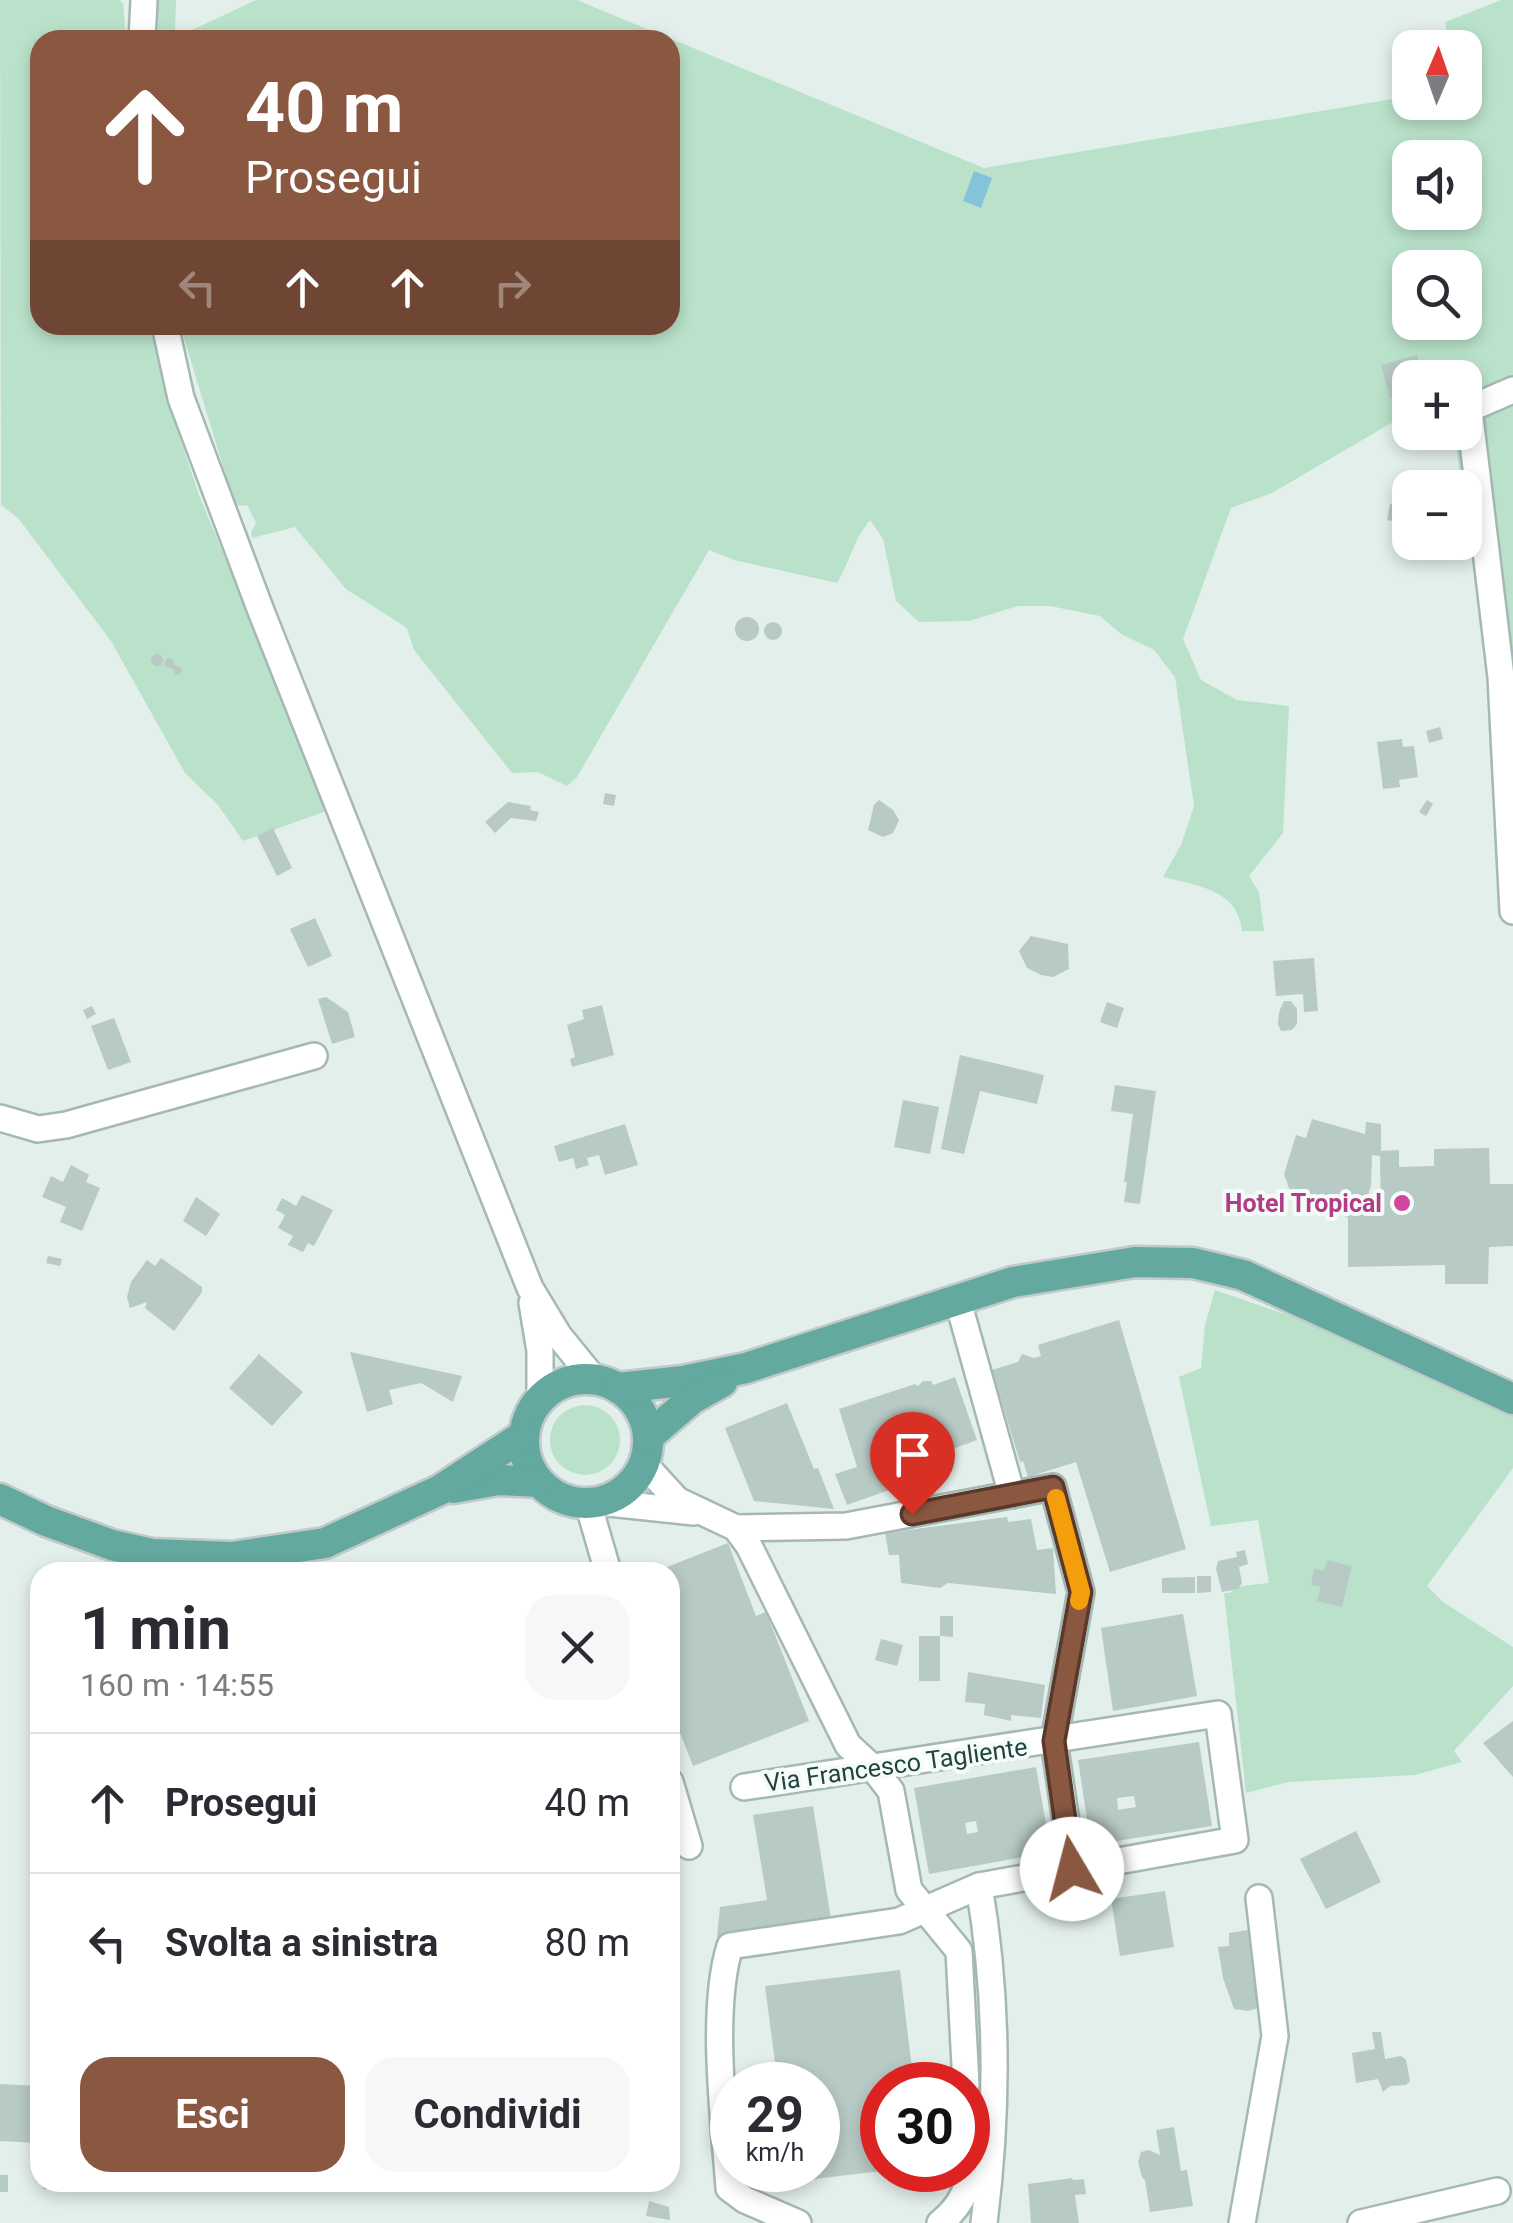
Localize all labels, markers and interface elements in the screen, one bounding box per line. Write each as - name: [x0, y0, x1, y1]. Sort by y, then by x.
- north arrow: [1392, 30, 1482, 120]
- map controls: [1392, 30, 1482, 560]
- text: 40 m: [245, 67, 403, 149]
- icon: ahead: [80, 70, 210, 200]
- button: sound: [1392, 140, 1482, 230]
- text: Prosegui: [245, 151, 422, 204]
- button: search: [1392, 250, 1482, 340]
- icon: left: [170, 260, 225, 315]
- icon: ahead: [275, 260, 330, 315]
- icon: ahead: [380, 260, 435, 315]
- icon: right: [485, 260, 540, 315]
- button: +: [1392, 360, 1482, 450]
- button: −: [1392, 470, 1482, 560]
- place label: Hotel Tropical: [1225, 1189, 1382, 1218]
- marker: Hotel Tropical: [1391, 1192, 1413, 1214]
- pin: [870, 1412, 955, 1515]
- icon: arrive: [885, 1427, 940, 1482]
- text: 1 min: [80, 1593, 231, 1664]
- button: close: [525, 1595, 630, 1700]
- text: 160 m · 14:55: [80, 1666, 274, 1704]
- street label: Via Francesco Tagliente: [763, 1732, 1029, 1798]
- icon: ahead: [80, 1776, 135, 1831]
- text: Prosegui: [165, 1781, 317, 1825]
- text: 40 m: [545, 1781, 630, 1825]
- position arrow: [1020, 1817, 1124, 1921]
- icon: left: [80, 1916, 135, 1971]
- text: Svolta a sinistra: [165, 1921, 438, 1965]
- text: 80 m: [545, 1921, 630, 1965]
- button: Esci: [80, 2057, 345, 2172]
- button: Condividi: [365, 2057, 630, 2172]
- speed limit sign: 30: [860, 2062, 990, 2192]
- text: 29: [746, 2086, 804, 2144]
- text: km/h: [746, 2138, 804, 2167]

